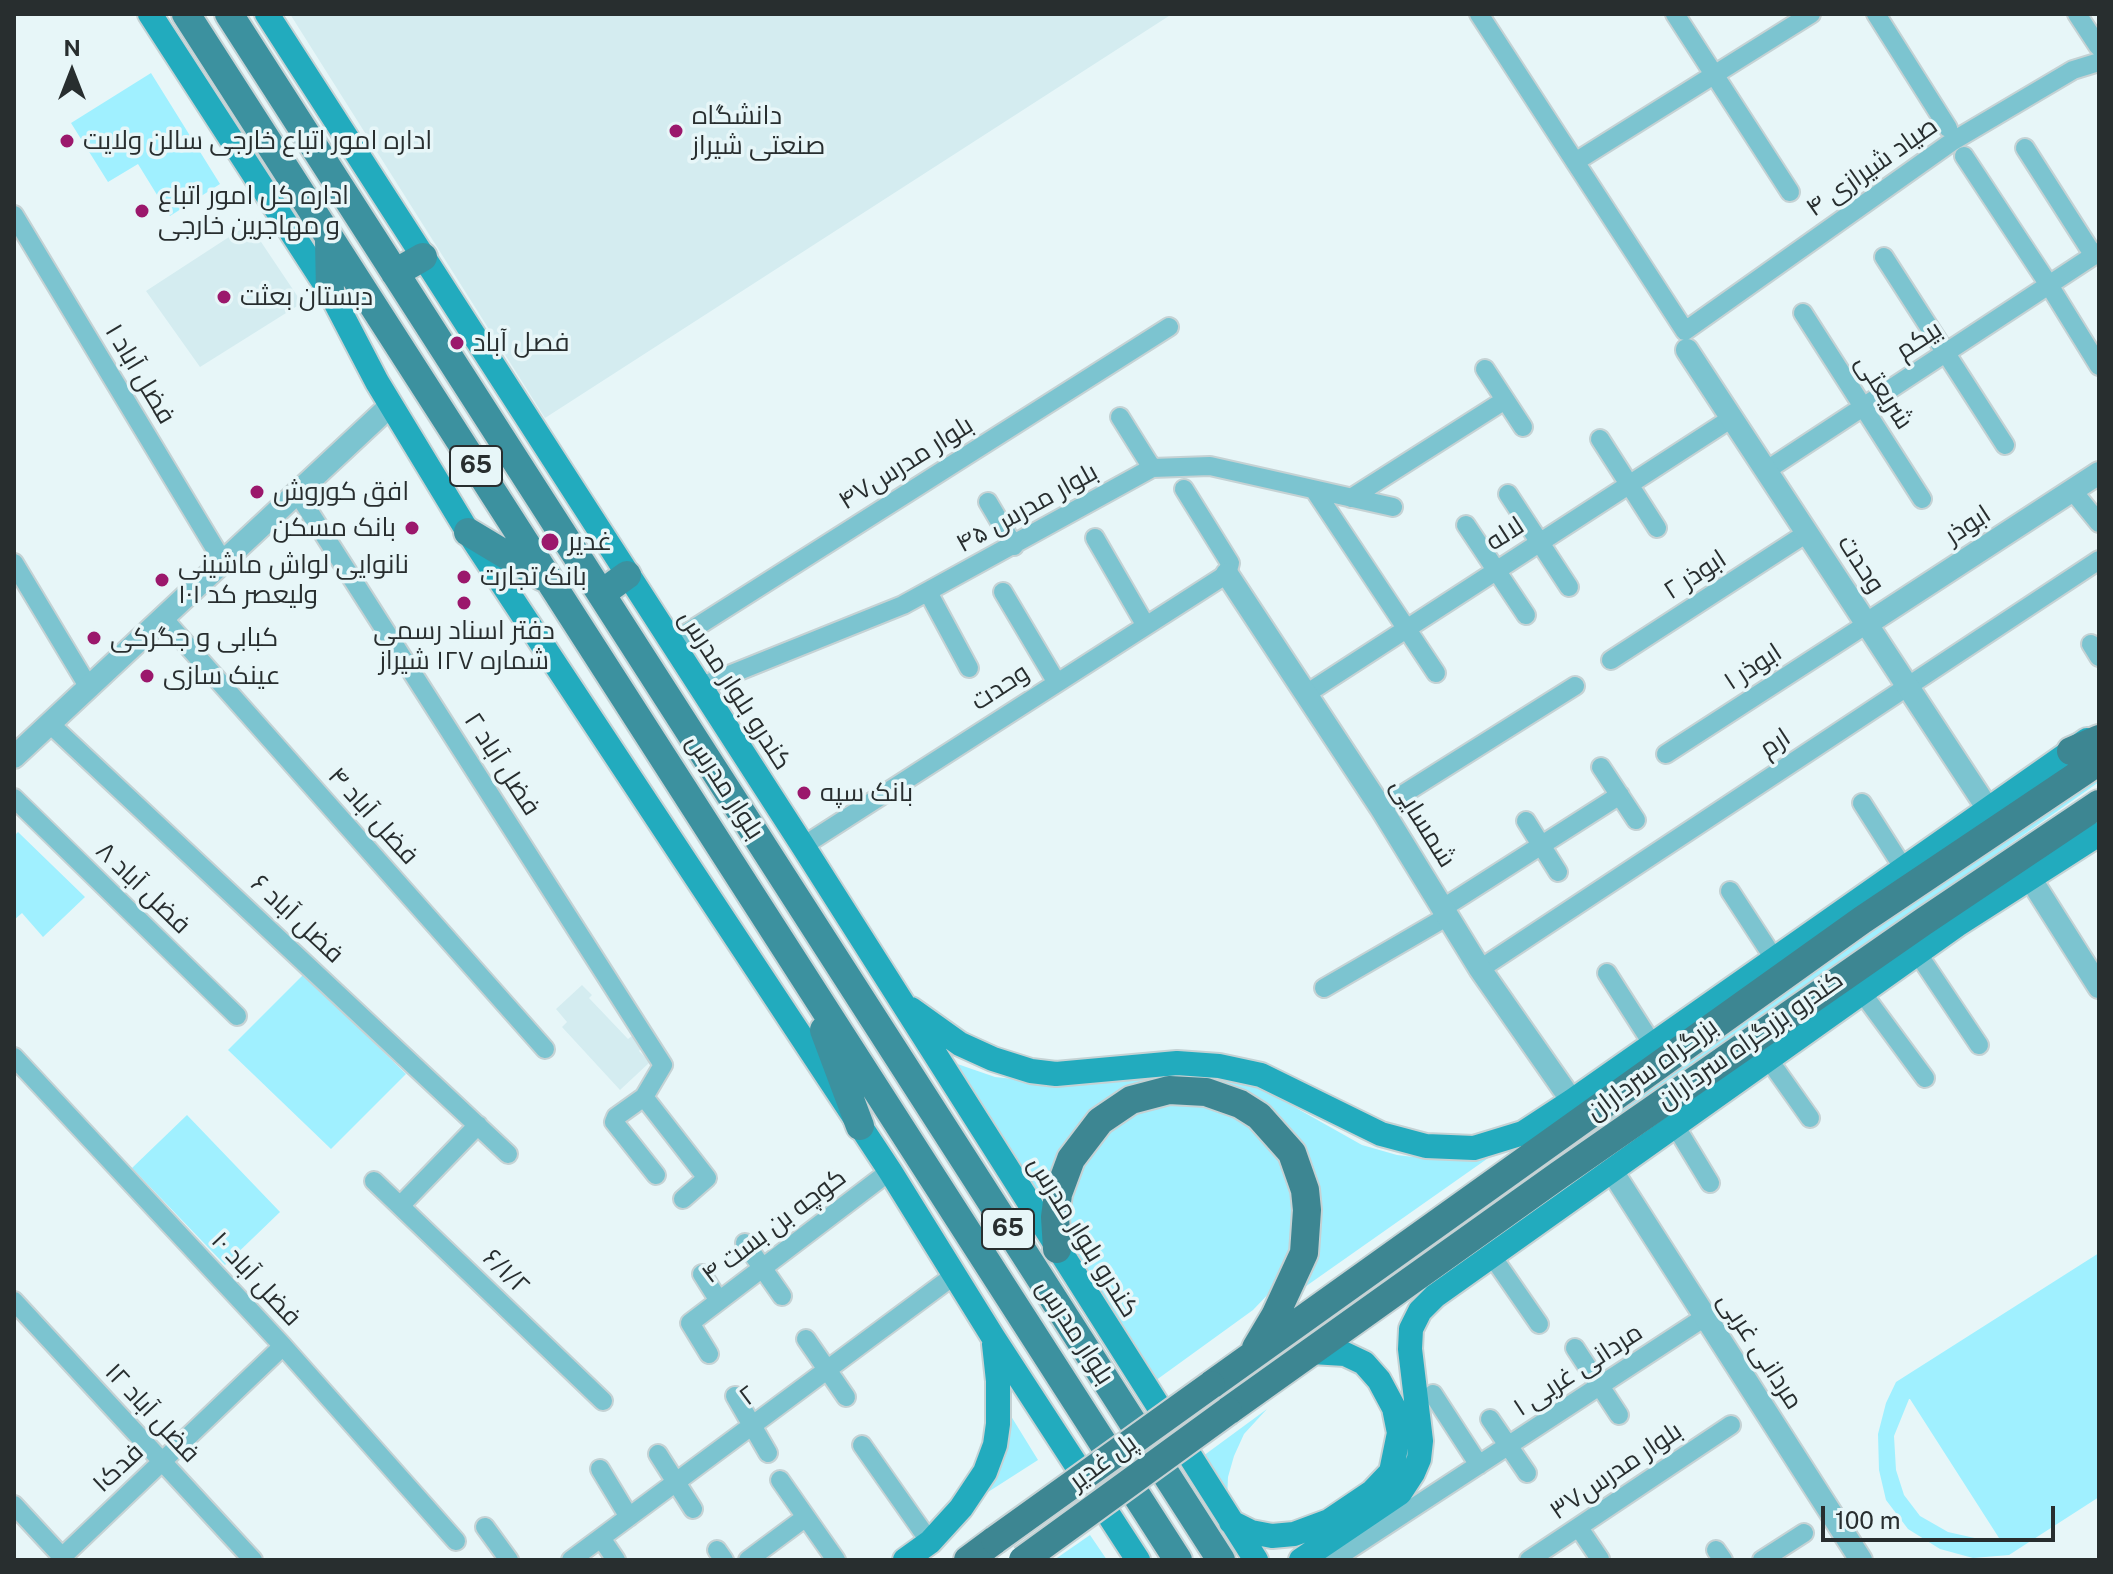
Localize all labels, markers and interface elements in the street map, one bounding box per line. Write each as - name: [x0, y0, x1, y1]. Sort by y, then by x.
- north arrow: [32, 32, 112, 112]
- text: N: [63, 35, 81, 61]
- place label: دانشگاه صنعتی شیراز: [692, 100, 825, 162]
- street label: صیاد شیرازی ۴: [1800, 110, 1944, 224]
- marker: دانشگاه صنعتی شیراز: [667, 122, 685, 140]
- place label: اداره امور اتباع خارجی سالن ولایت: [83, 125, 432, 157]
- marker: اداره امور اتباع خارجی سالن ولایت: [58, 132, 76, 150]
- place label: اداره کل امور اتباع و مهاجرین خارجی: [158, 180, 349, 242]
- marker: اداره کل امور اتباع و مهاجرین خارجی: [133, 202, 151, 220]
- place label: دبستان بعثت: [240, 281, 373, 313]
- marker: دبستان بعثت: [215, 288, 233, 306]
- street label: بیکم: [1890, 314, 1948, 366]
- street label: فضل آباد ۱: [98, 318, 182, 430]
- place label: فصل آباد: [473, 327, 570, 359]
- marker: فصل آباد: [448, 334, 466, 352]
- street label: شریعتی: [1848, 349, 1920, 435]
- street label: بلوار مدرس۴۷: [833, 409, 979, 517]
- road number: 65: [450, 446, 502, 486]
- street label: ۴۵ بلوار مدرس: [951, 456, 1103, 560]
- place label: افق کوروش: [273, 476, 409, 508]
- marker: افق کوروش: [248, 483, 266, 501]
- street label: ابوذر: [1939, 499, 1997, 551]
- street label: لاله: [1480, 510, 1530, 558]
- place label: بانک مسکن: [273, 512, 396, 544]
- marker: بانک مسکن: [403, 519, 421, 537]
- place label: غدیر: [568, 526, 612, 558]
- street label: وحدت: [1831, 529, 1891, 599]
- marker: غدیر: [539, 531, 561, 553]
- street label: ابوذر ۲: [1658, 543, 1732, 607]
- place label: نانوایی لواش ماشینی ولیعصر کد ۱۰۱: [178, 549, 409, 610]
- place label: بانک تجارت: [480, 561, 587, 593]
- marker: بانک تجارت: [455, 568, 473, 586]
- marker: نانوایی لواش ماشینی ولیعصر کد ۱۰۱: [153, 571, 171, 589]
- marker: دفتر اسناد رسمی شماره ۱۲۷ شیراز: [455, 594, 473, 612]
- street label: کندرو بلوار مدرس: [672, 604, 798, 776]
- place label: دفتر اسناد رسمی شماره ۱۲۷ شیراز: [373, 615, 555, 676]
- place label: کبابی و جگرکی: [110, 622, 278, 654]
- marker: کبابی و جگرکی: [85, 629, 103, 647]
- street label: ابوذر ۱: [1718, 637, 1788, 697]
- street label: وحدت: [965, 657, 1035, 717]
- place label: عینک سازی: [163, 660, 281, 692]
- marker: عینک سازی: [138, 667, 156, 685]
- street label: فضل آباد ۲: [457, 707, 547, 821]
- street label: ارم: [1754, 722, 1796, 764]
- street label: بلوار مدرس: [680, 729, 770, 845]
- street label: فضل آباد ۴: [321, 761, 425, 871]
- street label: شمسایی: [1384, 773, 1462, 873]
- place label: بانک سپه: [820, 777, 913, 809]
- marker: بانک سپه: [795, 784, 813, 802]
- street label: فضل آباد ۸: [89, 835, 197, 941]
- street label: فضل آباد ۶: [244, 868, 350, 970]
- street label: کندرو بزرگراه سرداران: [1651, 964, 1849, 1116]
- street label: بزرگراه سرداران: [1580, 1011, 1724, 1127]
- street label: کندرو بلوار مدرس: [1021, 1151, 1145, 1323]
- street label: کوچه بن بست ۴: [696, 1162, 852, 1290]
- road number: 65: [982, 1209, 1034, 1249]
- street label: فضل آباد ۱۰: [205, 1225, 307, 1333]
- street label: ۶/۱/۲: [476, 1243, 536, 1301]
- street label: بلوار مدرس: [1030, 1274, 1120, 1390]
- street label: مردانی غربی: [1711, 1287, 1809, 1415]
- street label: مردانی غربی ۱: [1508, 1317, 1648, 1423]
- street label: فضل آباد ۱۲: [98, 1357, 206, 1469]
- street label: ۲: [733, 1379, 763, 1413]
- street label: بلوار مدرس۳۷: [1544, 1415, 1688, 1527]
- street label: پل غدیر: [1063, 1427, 1143, 1497]
- street label: فدک۱: [86, 1437, 150, 1499]
- scale bar: [1825, 1490, 2059, 1540]
- text: 100 m: [1835, 1506, 1901, 1534]

